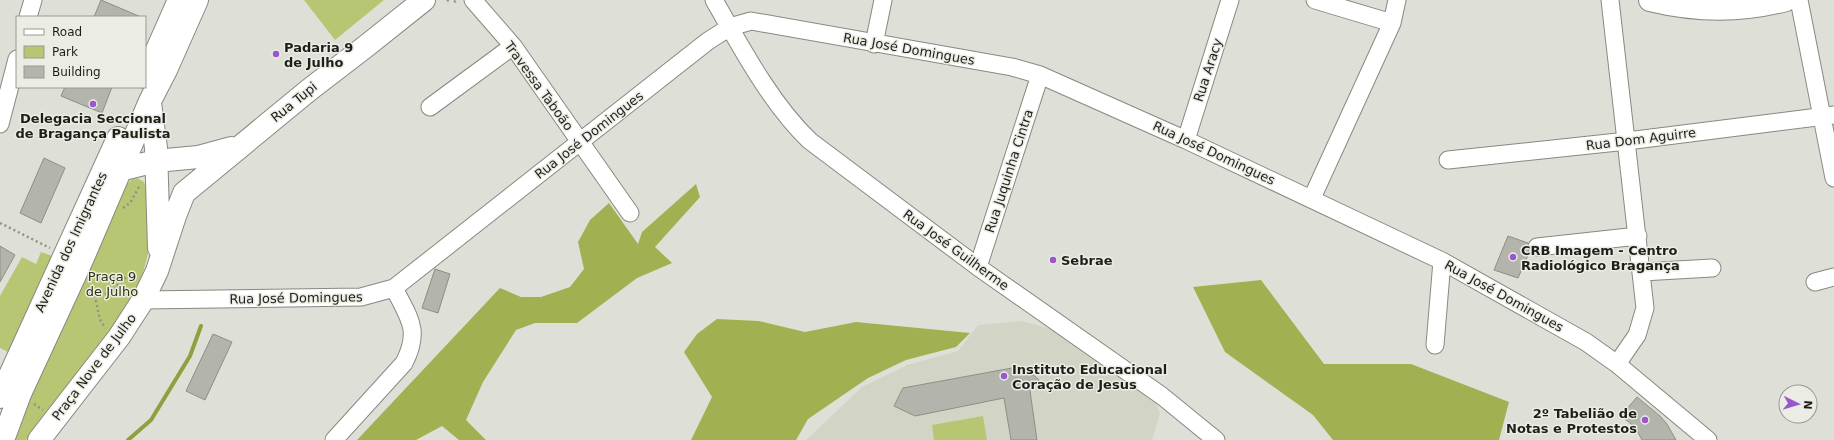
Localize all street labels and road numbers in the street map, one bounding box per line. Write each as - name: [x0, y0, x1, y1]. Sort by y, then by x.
- street label: Rua José Domingues: [842, 30, 976, 68]
- street label: Rua Aracy: [1191, 36, 1225, 104]
- street label: Travessa Taboão: [501, 38, 576, 134]
- street label: Rua Tupi: [268, 79, 320, 125]
- street label: Rua José Domingues: [532, 88, 646, 182]
- street label: Rua Juquinha Cintra: [982, 107, 1036, 235]
- street label: Rua José Domingues: [1150, 118, 1278, 188]
- street label: Rua Dom Aguirre: [1585, 125, 1697, 153]
- street label: Avenida dos Imigrantes: [32, 169, 110, 314]
- street label: Rua José Guilherme: [900, 207, 1012, 293]
- street label: Rua José Domingues: [1442, 257, 1566, 335]
- street label: Rua José Domingues: [229, 289, 363, 307]
- street label: Praça Nove de Julho: [49, 311, 139, 423]

